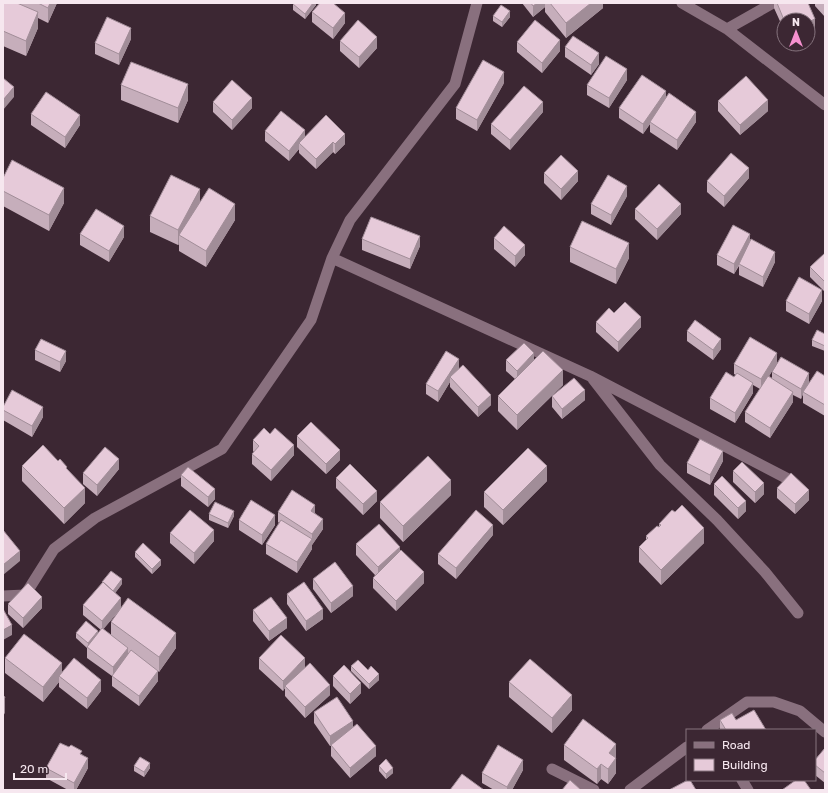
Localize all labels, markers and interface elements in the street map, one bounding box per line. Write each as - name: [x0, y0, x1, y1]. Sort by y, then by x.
- north arrow: [776, 12, 816, 52]
- text: N: [792, 16, 800, 29]
- legend: [686, 729, 816, 781]
- text: Road: [722, 738, 750, 752]
- scale bar: [14, 755, 66, 781]
- text: Building: [722, 758, 768, 772]
- text: 20 m: [20, 762, 48, 776]

